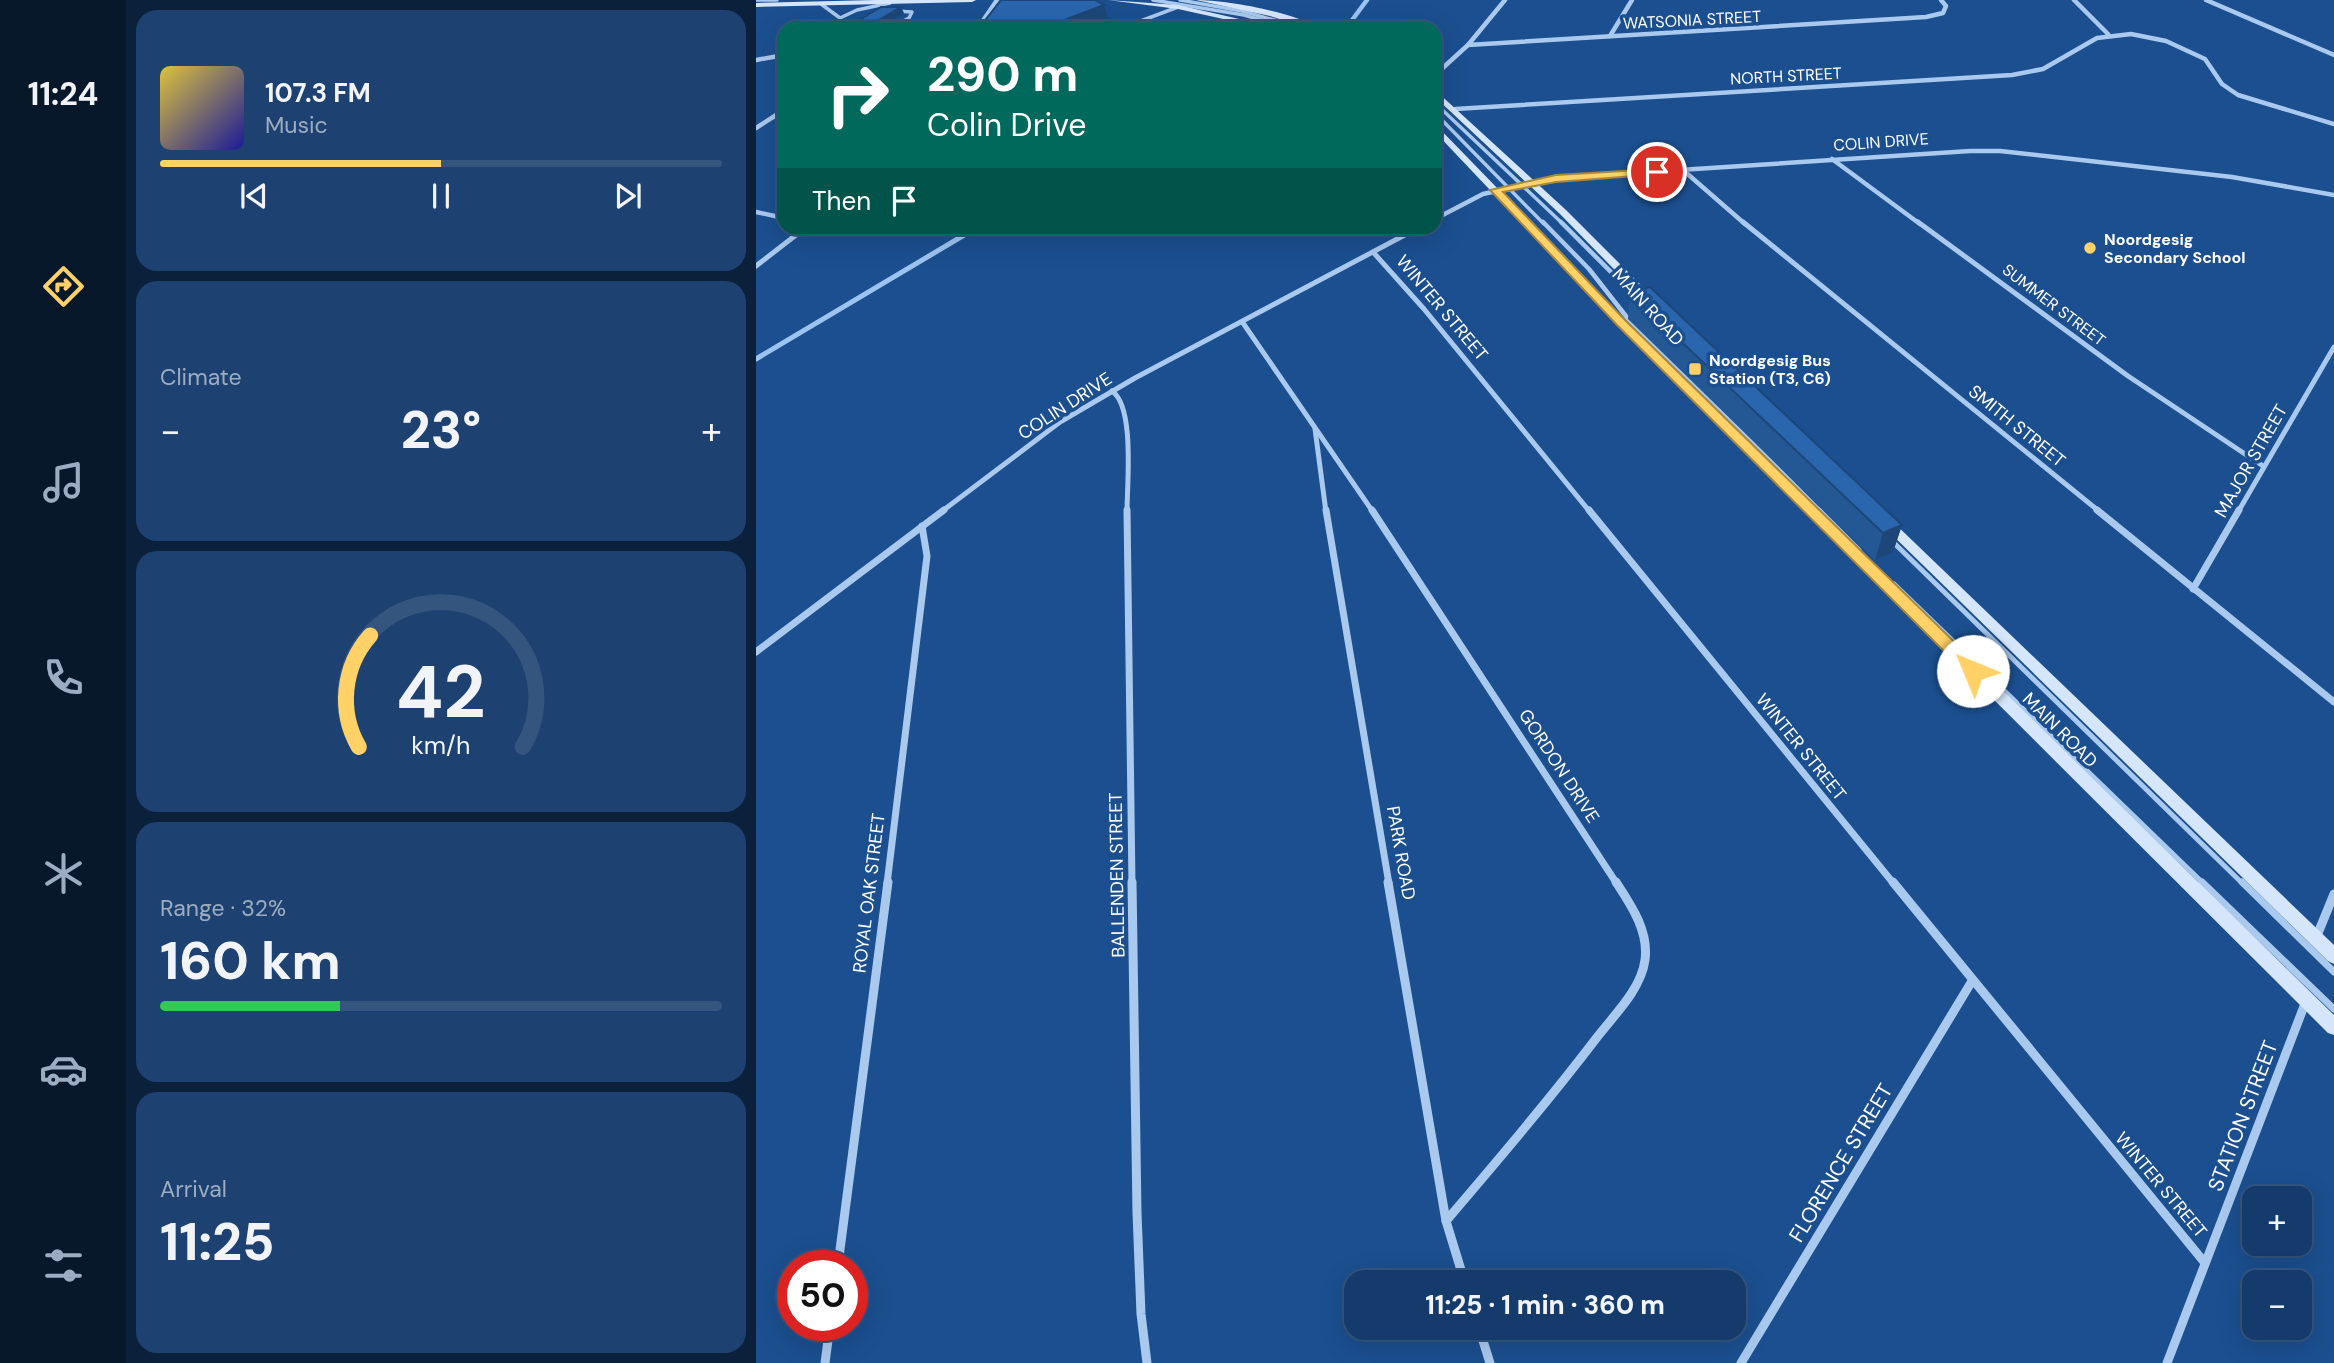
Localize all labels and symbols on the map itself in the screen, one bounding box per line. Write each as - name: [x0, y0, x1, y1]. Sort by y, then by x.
- street label: WATSONIA STREET: [1622, 6, 1762, 34]
- street label: NORTH STREET: [1730, 63, 1842, 89]
- street label: COLIN DRIVE: [1833, 128, 1929, 156]
- pin: [1627, 142, 1687, 202]
- place label: Noordgesig Secondary School: [2104, 229, 2246, 268]
- marker: Noordgesig Secondary School: [2082, 240, 2098, 256]
- street label: WINTER STREET: [1391, 250, 1493, 366]
- street label: SUMMER STREET: [1998, 259, 2110, 351]
- street label: MAIN ROAD: [1607, 263, 1689, 351]
- place label: Noordgesig Bus Station (T3, C6): [1709, 350, 1831, 389]
- marker: Noordgesig Bus Station (T3, C6): [1687, 361, 1703, 377]
- street label: COLIN DRIVE: [1013, 367, 1117, 445]
- street label: SMITH STREET: [1963, 379, 2071, 473]
- street label: MAJOR STREET: [2209, 400, 2293, 522]
- position arrow: [1936, 634, 2010, 708]
- street label: MAIN ROAD: [2017, 687, 2103, 773]
- street label: WINTER STREET: [1750, 688, 1852, 806]
- street label: GORDON DRIVE: [1513, 704, 1605, 828]
- street label: BALLENDEN STREET: [1104, 792, 1130, 958]
- street label: PARK ROAD: [1381, 804, 1421, 902]
- street label: ROYAL OAK STREET: [847, 812, 891, 974]
- street label: STATION STREET: [2201, 1037, 2285, 1195]
- street label: FLORENCE STREET: [1783, 1078, 1900, 1247]
- street label: WINTER STREET: [2110, 1127, 2212, 1243]
- speed limit sign: 50: [777, 1250, 868, 1341]

